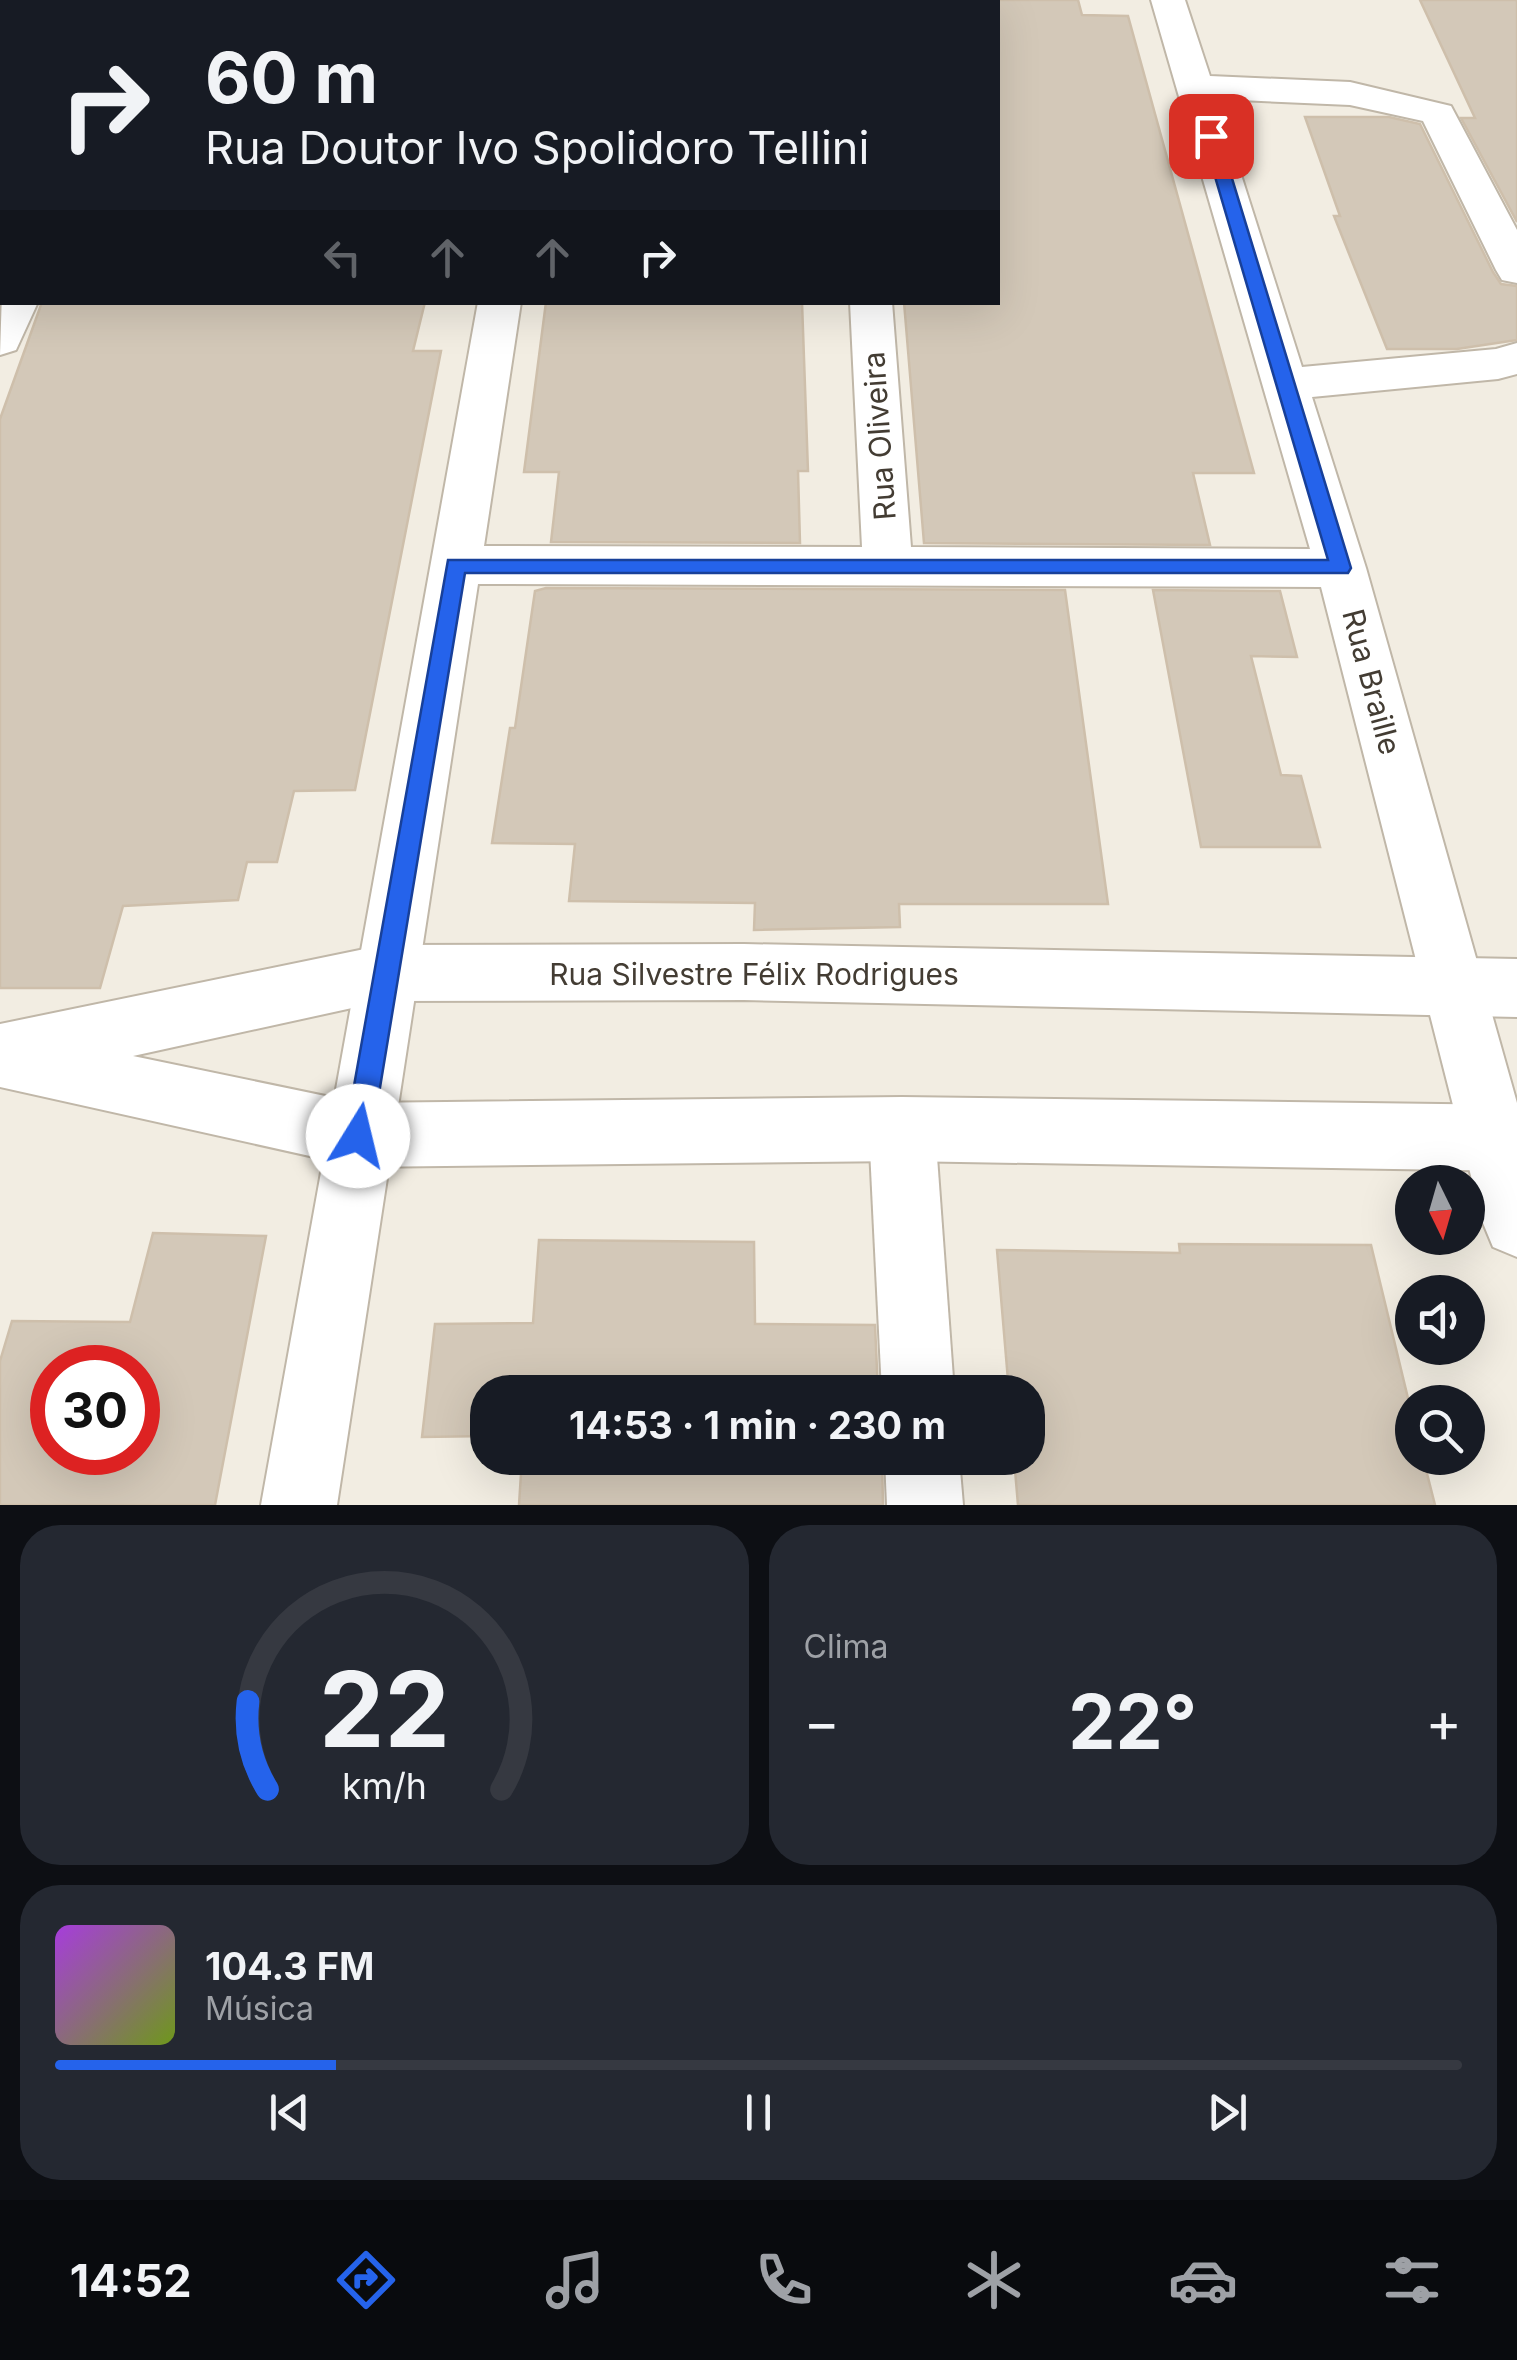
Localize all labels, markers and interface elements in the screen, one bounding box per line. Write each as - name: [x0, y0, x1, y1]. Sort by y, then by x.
- text: 60 m: [205, 35, 378, 120]
- icon: right: [40, 40, 170, 170]
- pin: [1169, 94, 1254, 179]
- icon: arrive: [1184, 109, 1239, 164]
- text: Rua Doutor Ivo Spolidoro Tellini: [205, 120, 869, 175]
- icon: left: [315, 230, 370, 285]
- icon: ahead: [420, 230, 475, 285]
- icon: ahead: [525, 230, 580, 285]
- icon: right: [630, 230, 685, 285]
- street label: Rua Oliveira: [855, 351, 903, 522]
- street label: Rua Braille: [1335, 605, 1409, 759]
- street label: Rua Silvestre Félix Rodrigues: [549, 956, 959, 992]
- position arrow: [306, 1084, 410, 1188]
- north arrow: [1395, 1165, 1485, 1255]
- map controls: [1395, 1165, 1485, 1475]
- button: sound: [1395, 1275, 1485, 1365]
- speed limit sign: 30: [30, 1345, 160, 1475]
- button: search: [1395, 1385, 1485, 1475]
- text: 14:53 · 1 min · 230 m: [569, 1402, 946, 1448]
- text: Clima: [804, 1627, 888, 1666]
- text: 22: [319, 1646, 450, 1772]
- text: 22°: [1068, 1676, 1197, 1767]
- text: −: [804, 1689, 840, 1755]
- text: +: [1426, 1689, 1462, 1755]
- text: km/h: [342, 1764, 427, 1808]
- text: 104.3 FM: [205, 1943, 374, 1989]
- text: Música: [205, 1989, 314, 2028]
- icon: previous: [262, 2085, 317, 2140]
- icon: pause: [731, 2085, 786, 2140]
- icon: next: [1200, 2085, 1255, 2140]
- icon: directions: [331, 2245, 401, 2315]
- icon: music: [540, 2245, 610, 2315]
- icon: phone: [749, 2245, 819, 2315]
- icon: climate: [959, 2245, 1029, 2315]
- icon: car: [1168, 2245, 1238, 2315]
- icon: filters: [1377, 2245, 1447, 2315]
- text: 14:52: [70, 2253, 192, 2308]

